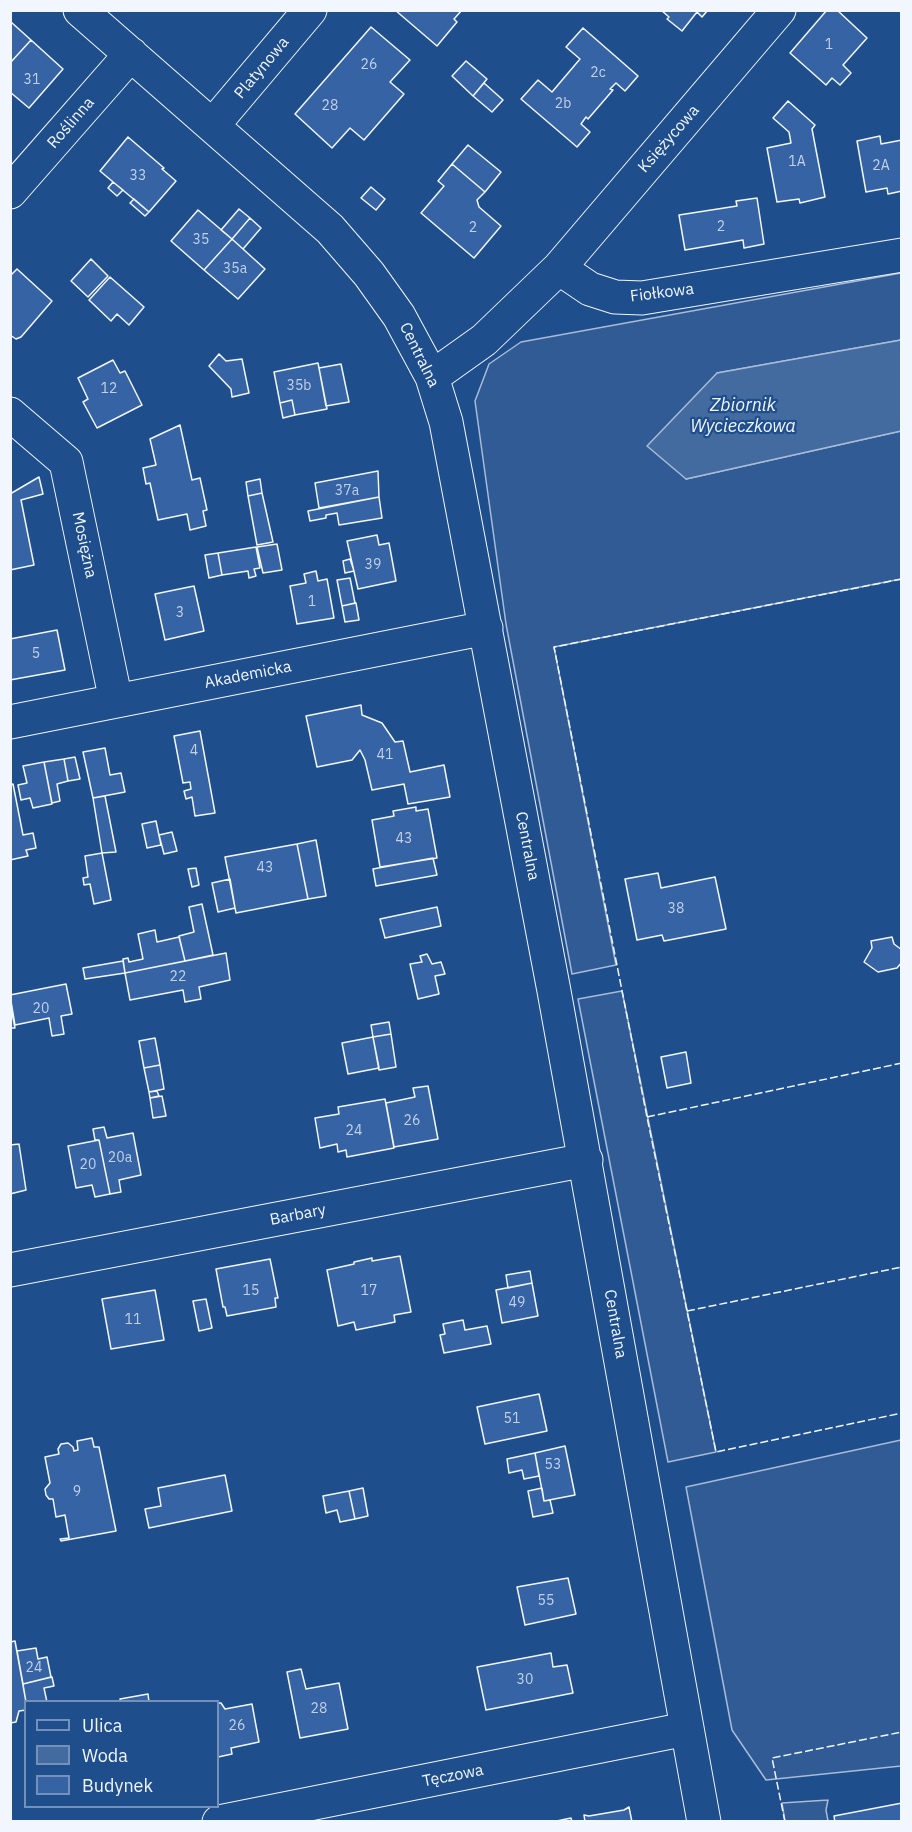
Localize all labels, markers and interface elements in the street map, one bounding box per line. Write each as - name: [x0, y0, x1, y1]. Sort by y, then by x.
- street label: Platynowa: [231, 33, 293, 103]
- house number: 1: [825, 37, 833, 53]
- house number: 26: [361, 57, 377, 73]
- house number: 2c: [590, 65, 606, 81]
- house number: 31: [24, 72, 40, 88]
- street label: Roślinna: [43, 93, 99, 153]
- house number: 2b: [555, 96, 571, 112]
- house number: 28: [322, 98, 338, 114]
- street label: Księżycowa: [634, 101, 704, 177]
- house number: 1A: [788, 154, 806, 170]
- house number: 2A: [872, 158, 890, 174]
- house number: 33: [130, 168, 146, 184]
- house number: 2: [717, 219, 725, 235]
- house number: 2: [469, 220, 477, 236]
- house number: 35: [193, 232, 209, 248]
- house number: 35a: [223, 261, 247, 277]
- street label: Fiołkowa: [629, 280, 695, 306]
- street label: Centralna: [395, 319, 443, 391]
- house number: 35b: [287, 378, 311, 394]
- house number: 12: [101, 381, 117, 397]
- water label: Zbiornik Wycieczkowa: [690, 395, 796, 438]
- house number: 37a: [335, 483, 359, 499]
- street label: Mosiężna: [68, 510, 100, 580]
- house number: 39: [365, 557, 381, 573]
- house number: 1: [308, 594, 316, 610]
- house number: 3: [176, 605, 184, 621]
- house number: 5: [32, 646, 40, 662]
- street label: Akademicka: [203, 657, 293, 693]
- house number: 4: [190, 743, 198, 759]
- house number: 41: [377, 747, 393, 763]
- street label: Centralna: [511, 810, 543, 882]
- house number: 43: [396, 831, 412, 847]
- house number: 43: [257, 860, 273, 876]
- house number: 38: [668, 901, 684, 917]
- house number: 22: [170, 969, 186, 985]
- house number: 20: [33, 1001, 49, 1017]
- house number: 26: [404, 1113, 420, 1129]
- house number: 24: [346, 1123, 362, 1139]
- house number: 20a: [108, 1150, 132, 1166]
- house number: 20: [80, 1157, 96, 1173]
- street label: Barbary: [268, 1200, 328, 1230]
- house number: 15: [243, 1283, 259, 1299]
- house number: 17: [361, 1283, 377, 1299]
- street label: Centralna: [599, 1288, 631, 1360]
- house number: 49: [509, 1295, 525, 1311]
- house number: 11: [125, 1312, 141, 1328]
- house number: 51: [504, 1411, 520, 1427]
- house number: 53: [545, 1457, 561, 1473]
- house number: 9: [73, 1484, 81, 1500]
- house number: 55: [538, 1593, 554, 1609]
- house number: 24: [26, 1660, 42, 1676]
- house number: 30: [517, 1672, 533, 1688]
- legend: [24, 1700, 219, 1808]
- house number: 28: [311, 1701, 327, 1717]
- text: Ulica: [82, 1714, 122, 1737]
- house number: 26: [229, 1718, 245, 1734]
- text: Woda: [82, 1744, 128, 1767]
- street label: Tęczowa: [421, 1761, 485, 1791]
- text: Budynek: [82, 1774, 153, 1797]

